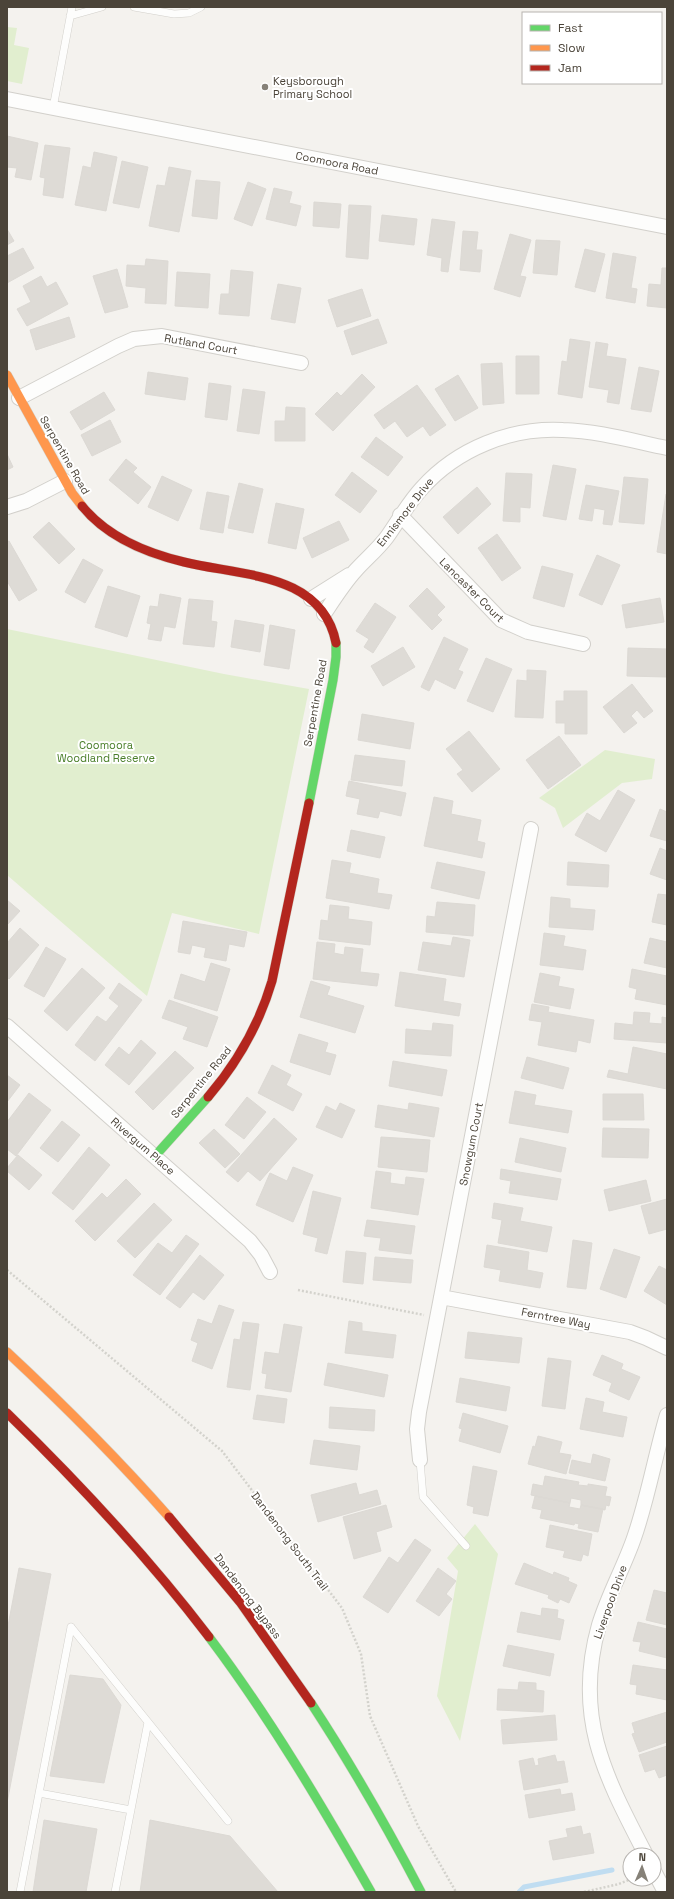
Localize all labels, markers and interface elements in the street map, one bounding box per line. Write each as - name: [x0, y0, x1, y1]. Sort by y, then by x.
- legend: [522, 12, 662, 84]
- text: Fast: [558, 20, 583, 36]
- text: Slow: [558, 40, 585, 56]
- text: Jam: [558, 60, 582, 76]
- place label: Keysborough Primary School: [273, 74, 352, 101]
- marker: Keysborough Primary School: [260, 82, 270, 92]
- street label: Coomoora Road: [295, 148, 379, 178]
- street label: Rutland Court: [163, 331, 239, 357]
- street label: Serpentine Road: [37, 413, 93, 497]
- street label: Ennismore Drive: [374, 475, 436, 549]
- street label: Lancaster Court: [437, 555, 507, 625]
- street label: Serpentine Road: [300, 658, 330, 748]
- park label: Coomoora Woodland Reserve: [57, 738, 155, 765]
- street label: Serpentine Road: [168, 1043, 234, 1121]
- street label: Snowgum Court: [456, 1101, 486, 1187]
- street label: Rivergum Place: [108, 1114, 178, 1178]
- street label: Ferntree Way: [520, 1304, 592, 1332]
- street label: Dandenong South Trail: [248, 1489, 332, 1593]
- street label: Dandenong Bypass: [211, 1551, 285, 1642]
- street label: Liverpool Drive: [590, 1563, 630, 1641]
- north arrow: [622, 1847, 662, 1887]
- text: N: [638, 1850, 646, 1864]

